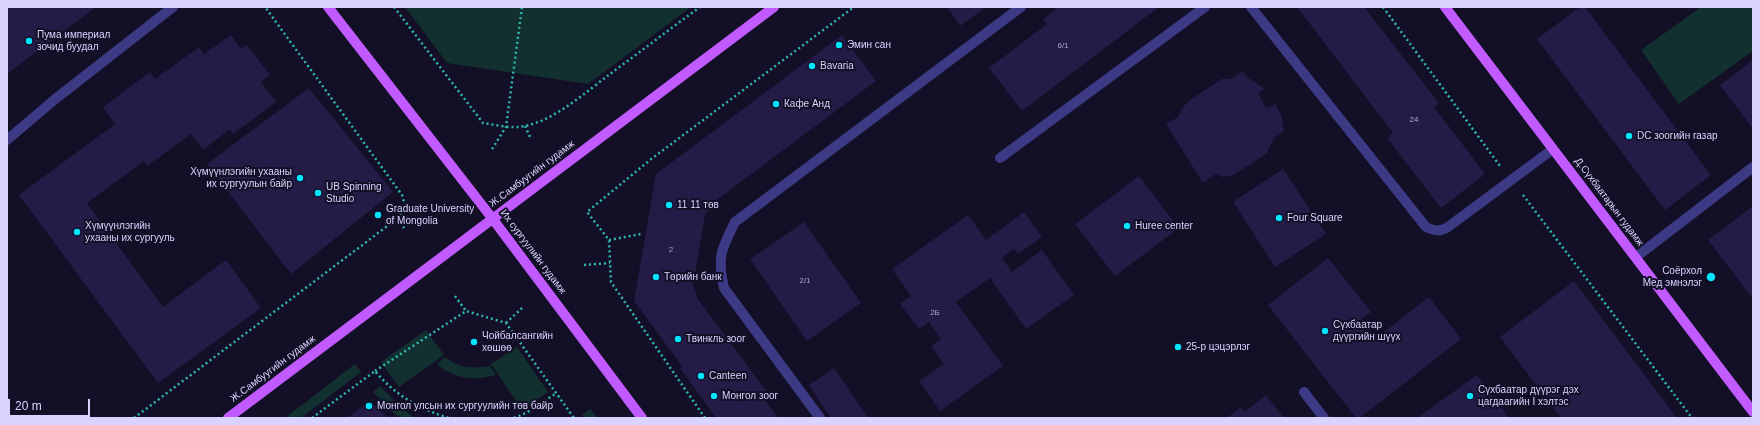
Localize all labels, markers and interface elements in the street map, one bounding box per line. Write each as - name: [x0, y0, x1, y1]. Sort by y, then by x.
- place label: Пума империал зочид буудал: [37, 29, 110, 52]
- marker: Пума империал зочид буудал: [24, 36, 34, 46]
- place label: Эмин сан: [847, 39, 891, 51]
- marker: Эмин сан: [834, 40, 844, 50]
- house number: 6/1: [1057, 41, 1069, 51]
- place label: Bavaria: [820, 60, 854, 72]
- marker: Bavaria: [807, 61, 817, 71]
- place label: Кафе Анд: [784, 98, 830, 110]
- marker: Кафе Анд: [771, 99, 781, 109]
- house number: 24: [1410, 115, 1418, 125]
- place label: DC зоогийн газар: [1637, 130, 1718, 142]
- marker: DC зоогийн газар: [1624, 131, 1634, 141]
- street label: Ж.Самбуугийн гудамж: [487, 138, 577, 210]
- street label: Д.Сүхбаатарын гудамж: [1572, 155, 1646, 249]
- place label: Хүмүүнлэгийн ухааны их сургуулын байр: [190, 166, 292, 190]
- marker: Хүмүүнлэгийн ухааны их сургуулын байр: [295, 173, 305, 183]
- place label: UB Spinning Studio: [326, 181, 382, 204]
- marker: UB Spinning Studio: [313, 188, 323, 198]
- place label: 11 11 төв: [677, 199, 719, 211]
- marker: 11 11 төв: [664, 200, 674, 210]
- place label: Graduate University of Mongolia: [386, 203, 474, 226]
- street label: Их сургуулийн гудамж: [497, 207, 569, 297]
- marker: Graduate University of Mongolia: [373, 210, 383, 220]
- place label: Four Square: [1287, 212, 1343, 224]
- marker: Four Square: [1274, 213, 1284, 223]
- place label: Хүмүүнлэгийн ухааны их сургууль: [85, 220, 175, 244]
- place label: Huree center: [1135, 220, 1193, 232]
- marker: Huree center: [1122, 221, 1132, 231]
- marker: Хүмүүнлэгийн ухааны их сургууль: [72, 227, 82, 237]
- house number: 2: [669, 245, 673, 255]
- place label: Соёрхол Мед эмнэлэг: [1643, 265, 1702, 288]
- place label: Төрийн банк: [664, 271, 722, 283]
- marker: Соёрхол Мед эмнэлэг: [1705, 271, 1717, 283]
- marker: Төрийн банк: [651, 272, 661, 282]
- house number: 2/1: [799, 276, 811, 286]
- house number: 2Б: [930, 308, 940, 318]
- place label: Сүхбаатар дүүргийн шүүх: [1333, 319, 1401, 342]
- marker: Сүхбаатар дүүргийн шүүх: [1320, 326, 1330, 336]
- place label: Чойбалсангийн хөшөө: [482, 330, 553, 354]
- street label: Ж.Самбуугийн гудамж: [228, 333, 318, 405]
- place label: Твинкль зоог: [686, 333, 746, 345]
- marker: Твинкль зоог: [673, 334, 683, 344]
- marker: Чойбалсангийн хөшөө: [469, 337, 479, 347]
- place label: 25-р цэцэрлэг: [1186, 341, 1250, 353]
- marker: 25-р цэцэрлэг: [1173, 342, 1183, 352]
- place label: Canteen: [709, 370, 747, 382]
- marker: Canteen: [696, 371, 706, 381]
- place label: Сүхбаатар дүүрэг дэх цагдаагийн I хэлтэс: [1478, 384, 1579, 408]
- place label: Монгол зоог: [722, 390, 778, 402]
- scale bar: [10, 391, 92, 417]
- marker: Монгол зоог: [709, 391, 719, 401]
- marker: Сүхбаатар дүүрэг дэх цагдаагийн I хэлтэс: [1465, 391, 1475, 401]
- text: 20 m: [15, 399, 42, 413]
- place label: Монгол улсын их сургуулийн төв байр: [377, 400, 553, 412]
- marker: Монгол улсын их сургуулийн төв байр: [364, 401, 374, 411]

